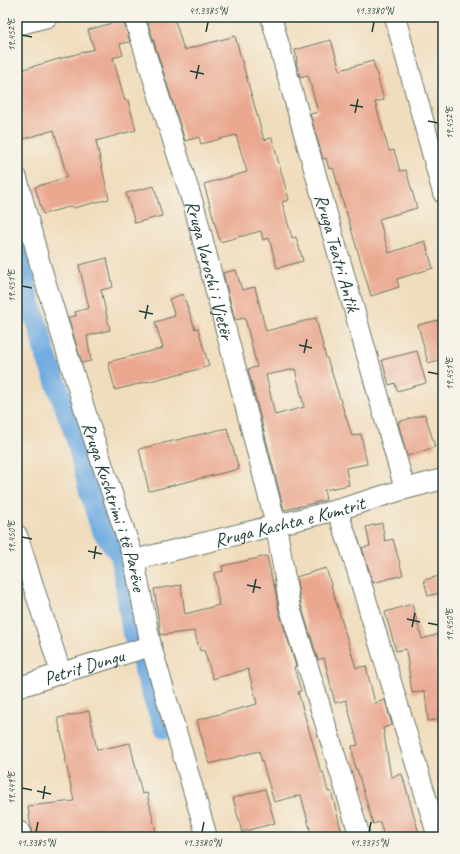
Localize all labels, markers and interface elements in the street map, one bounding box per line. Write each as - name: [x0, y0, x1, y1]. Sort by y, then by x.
- text: 41.3385°N: [189, 4, 229, 17]
- text: 41.3380°N: [355, 4, 395, 17]
- text: 19.452°E: [5, 17, 18, 51]
- text: 19.452°E: [443, 105, 456, 139]
- street label: Rruga Teatri Antik: [309, 191, 366, 317]
- street label: Rruga Varoshi i Vjetër: [180, 197, 239, 344]
- text: 19.451°E: [5, 268, 18, 302]
- text: 19.451°E: [443, 356, 456, 390]
- street label: Rruga Kushtrimi i të Parëve: [76, 419, 151, 595]
- street label: Rruga Kashta e Kumtrit: [212, 491, 369, 553]
- text: 19.450°E: [5, 519, 18, 553]
- text: 19.450°E: [443, 607, 456, 641]
- street label: Petrit Dungu: [41, 644, 128, 691]
- text: 19.449°E: [5, 770, 18, 804]
- text: 41.3385°N: [17, 836, 57, 849]
- text: 41.3380°N: [183, 836, 223, 849]
- text: 41.3375°N: [350, 836, 390, 849]

